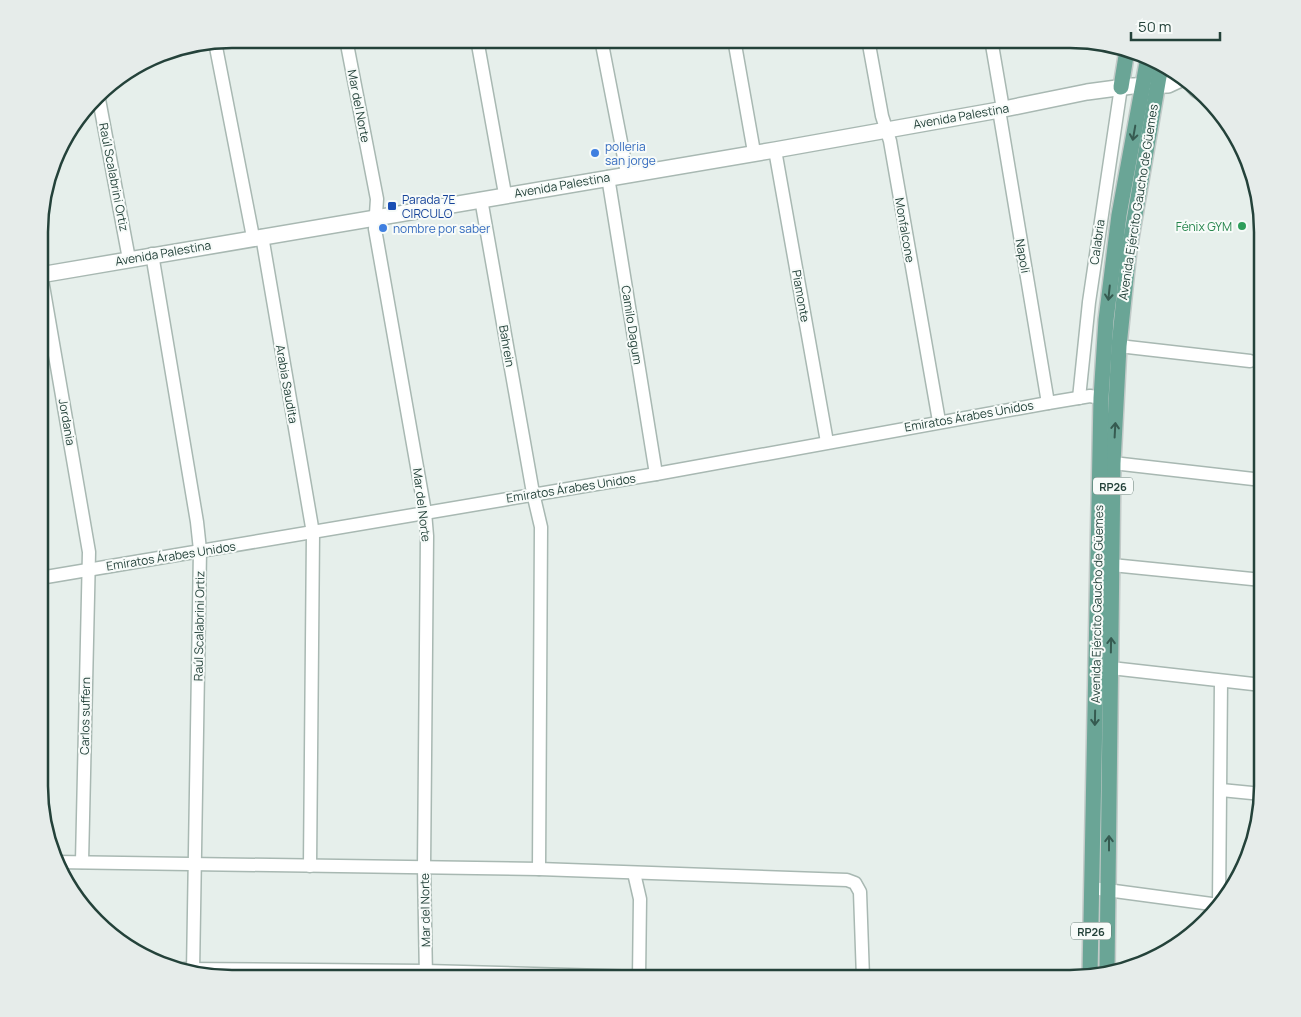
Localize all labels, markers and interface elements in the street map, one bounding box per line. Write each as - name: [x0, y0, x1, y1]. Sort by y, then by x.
- scale bar: [1131, 10, 1220, 42]
- text: 50 m: [1138, 16, 1172, 37]
- street label: Mar del Norte: [344, 68, 374, 144]
- street label: Avenida Palestina: [912, 99, 1010, 133]
- street label: Avenida Ejército Gaucho de Güemes: [1114, 103, 1162, 301]
- street label: Raúl Scalabrini Ortiz: [95, 121, 133, 233]
- one-way arrow: [1129, 125, 1138, 141]
- place label: polleria san jorge: [605, 138, 656, 169]
- marker: polleria san jorge: [589, 147, 601, 159]
- street label: Avenida Palestina: [513, 168, 611, 202]
- place label: Parada 7E CIRCULO: [402, 191, 456, 222]
- street label: Monfalcone: [891, 196, 919, 264]
- marker: Parada 7E CIRCULO: [386, 200, 398, 212]
- street label: Calabria: [1085, 218, 1109, 266]
- place label: Fénix GYM: [1176, 218, 1232, 235]
- place label: nombre por saber: [393, 220, 491, 237]
- marker: Fénix GYM: [1236, 220, 1248, 232]
- marker: nombre por saber: [377, 222, 389, 234]
- street label: Avenida Palestina: [114, 236, 212, 270]
- street label: Napoli: [1012, 237, 1034, 275]
- street label: Piamonte: [788, 269, 814, 323]
- street label: Camilo Dagum: [617, 284, 647, 366]
- one-way arrow: [1104, 285, 1114, 301]
- street label: Bahrein: [495, 324, 519, 368]
- street label: Arabia Saudita: [272, 343, 302, 425]
- street label: Emiratos Árabes Unidos: [903, 396, 1035, 436]
- street label: Jordania: [55, 397, 79, 447]
- one-way arrow: [1110, 422, 1120, 438]
- street label: Mar del Norte: [409, 467, 435, 543]
- street label: Emiratos Árabes Unidos: [505, 469, 637, 507]
- road number: RP26: [1093, 478, 1133, 494]
- street label: Avenida Ejército Gaucho de Güemes: [1087, 505, 1107, 703]
- street label: Emiratos Árabes Unidos: [105, 537, 237, 575]
- street label: Raúl Scalabrini Ortiz: [190, 571, 208, 681]
- one-way arrow: [1106, 637, 1116, 654]
- street label: Carlos suffern: [76, 677, 94, 755]
- one-way arrow: [1090, 710, 1099, 726]
- one-way arrow: [1104, 835, 1114, 851]
- street label: Mar del Norte: [416, 873, 434, 947]
- road number: RP26: [1071, 922, 1111, 939]

